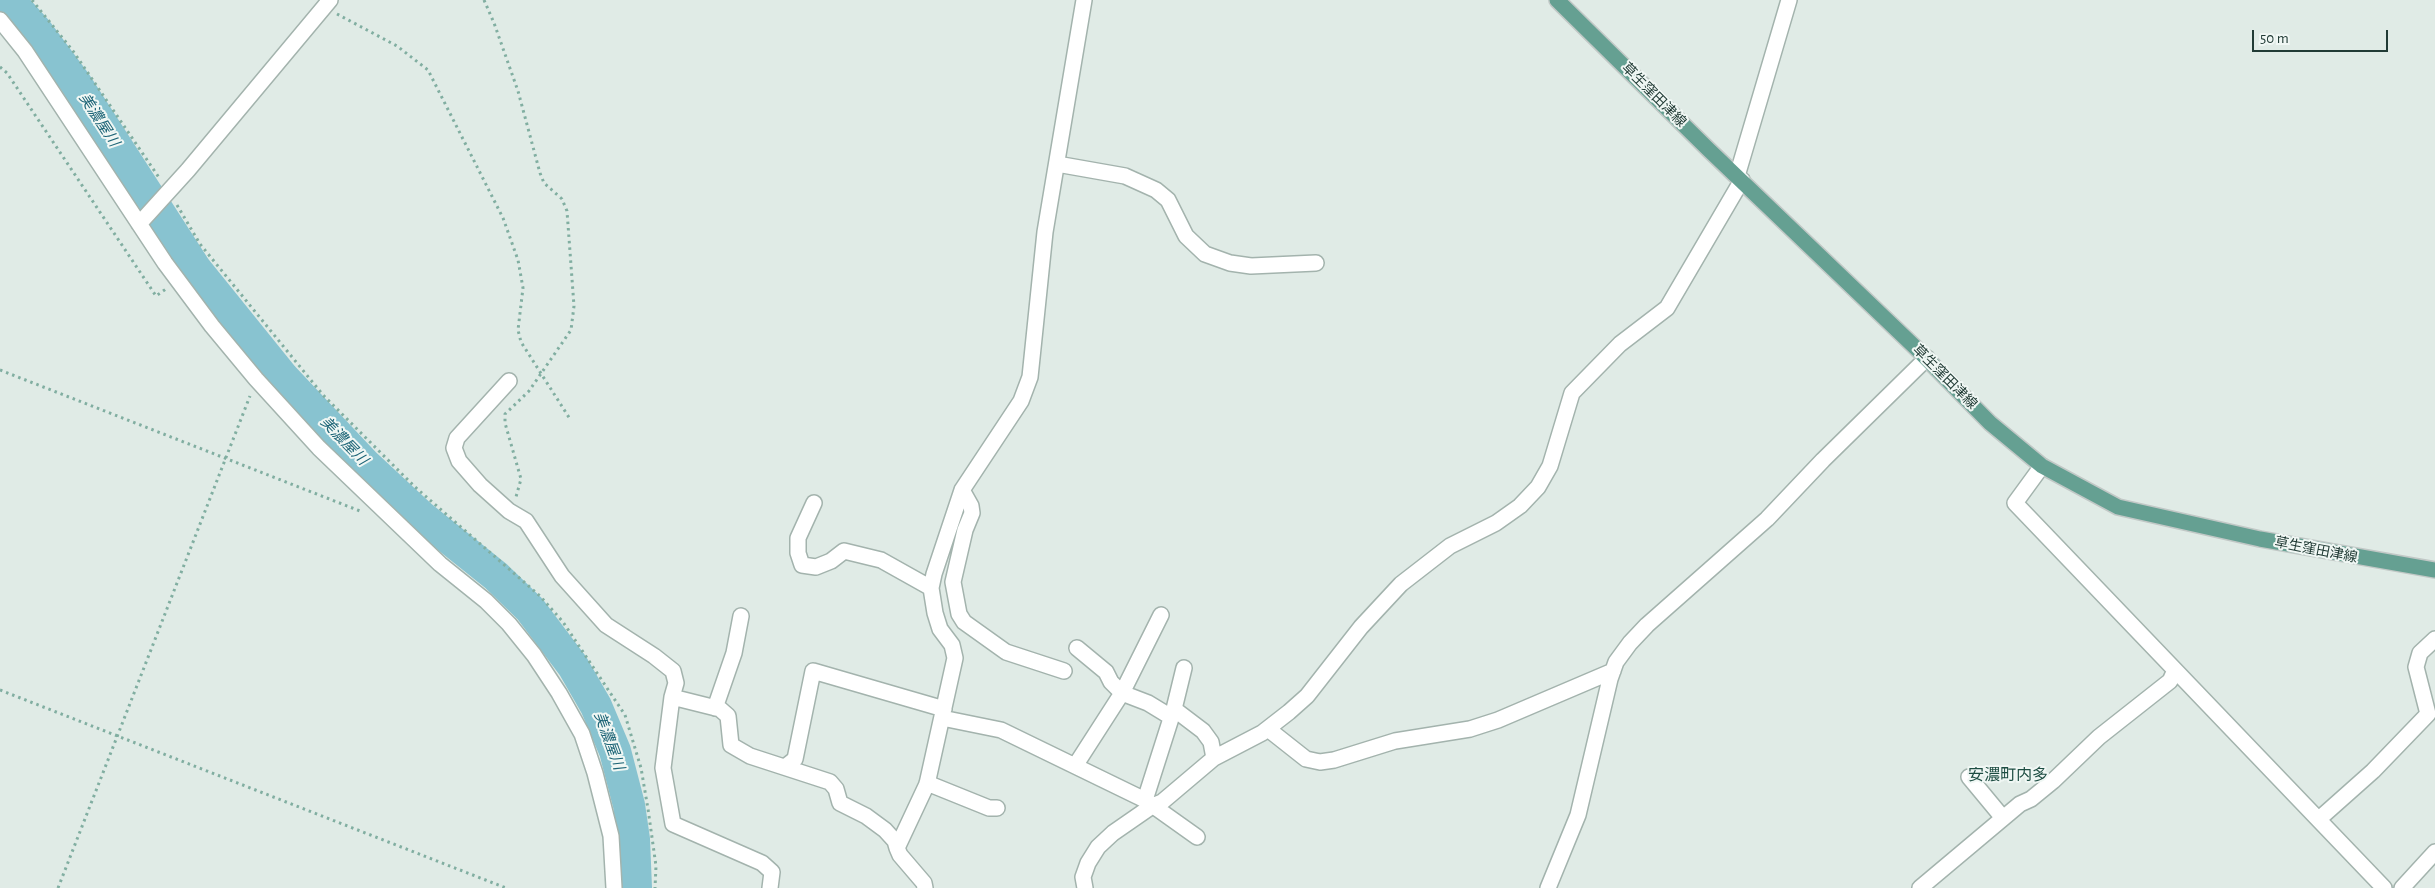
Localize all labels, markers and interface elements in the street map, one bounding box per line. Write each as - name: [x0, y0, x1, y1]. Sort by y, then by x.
- scale bar: [2255, 20, 2391, 52]
- text: 50 m: [2260, 31, 2289, 46]
- street label: 草生窪田津線: [1618, 59, 1690, 131]
- water label: 美濃屋川: [75, 90, 123, 150]
- street label: 草生窪田津線: [1909, 341, 1981, 413]
- water label: 美濃屋川: [317, 413, 371, 469]
- street label: 草生窪田津線: [2273, 534, 2359, 566]
- water label: 美濃屋川: [590, 710, 628, 772]
- district label: 安濃町内多: [1968, 765, 2048, 785]

